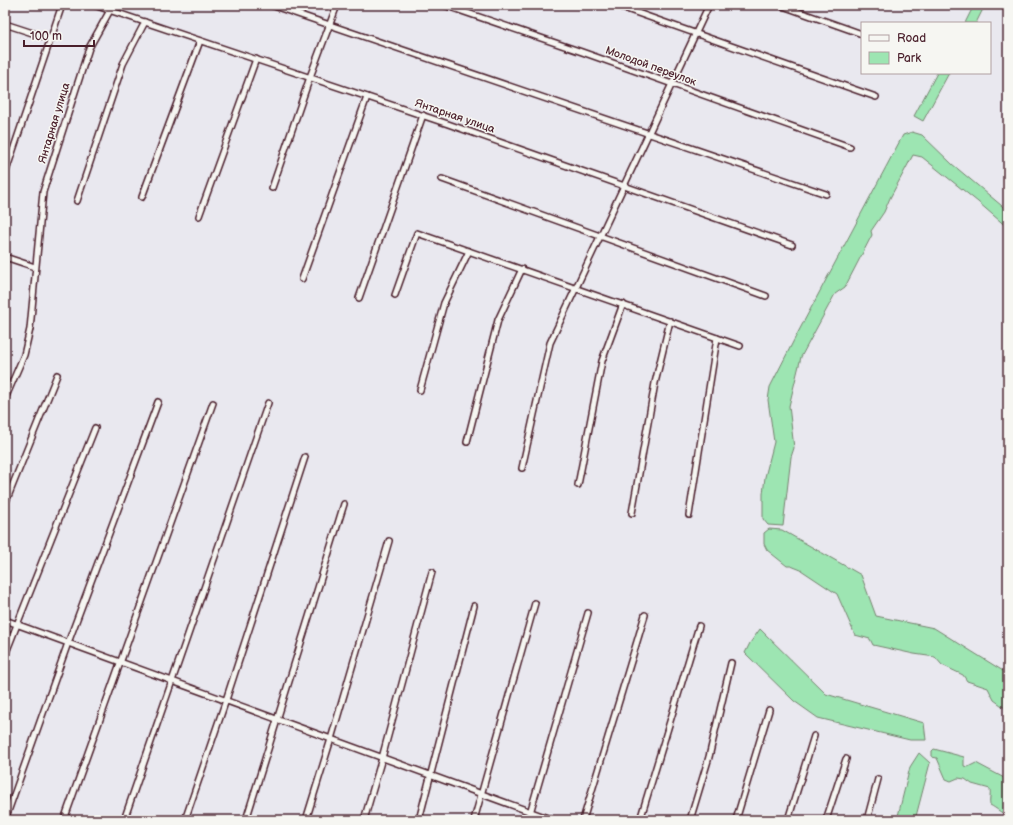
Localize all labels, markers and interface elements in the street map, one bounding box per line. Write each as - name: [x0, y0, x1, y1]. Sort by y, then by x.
- scale bar: [24, 22, 94, 48]
- legend: [861, 22, 991, 74]
- text: 100 m: [30, 29, 62, 44]
- text: Road: [897, 31, 926, 46]
- street label: Молодой переулок: [604, 43, 698, 89]
- text: Park: [897, 51, 921, 66]
- street label: Янтарная улица: [36, 81, 73, 165]
- street label: Янтарная улица: [413, 96, 497, 136]

